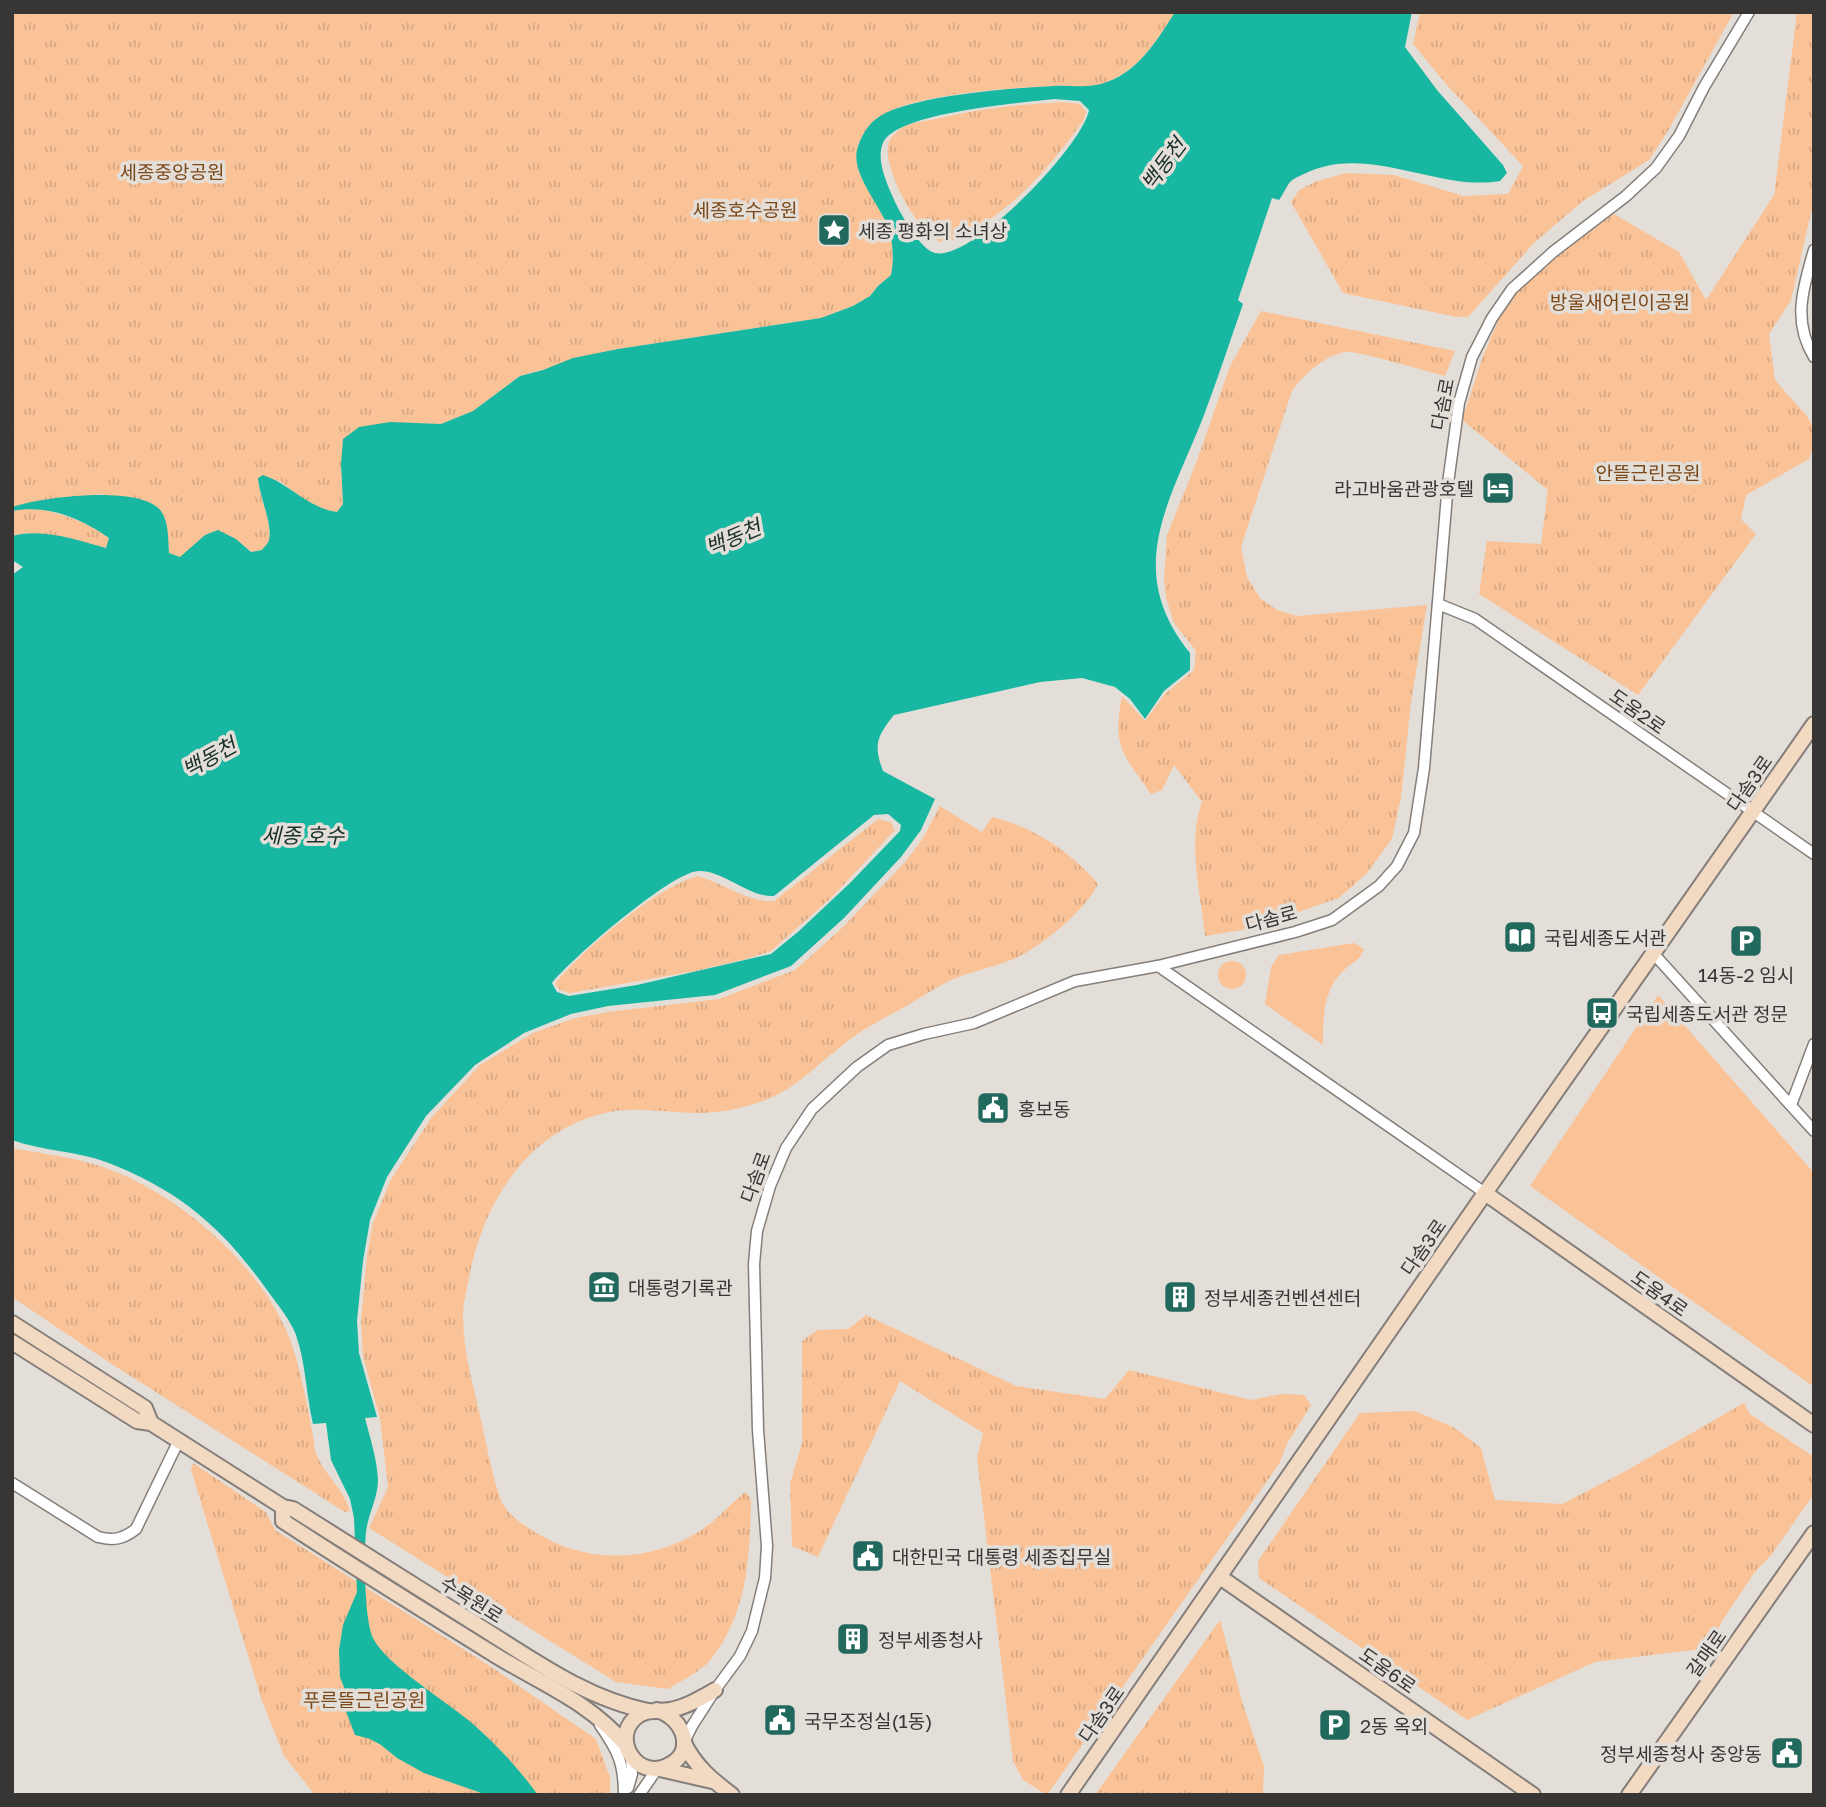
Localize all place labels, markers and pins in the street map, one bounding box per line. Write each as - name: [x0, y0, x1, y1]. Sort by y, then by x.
- place icon: 세종 평화의 소녀상: [815, 211, 853, 249]
- place label: 세종 평화의 소녀상: [858, 219, 1007, 242]
- hotel icon: 라고바움관광호텔: [1479, 469, 1517, 507]
- place label: 라고바움관광호텔: [1334, 477, 1474, 500]
- library icon: 국립세종도서관: [1501, 918, 1539, 956]
- parking icon: 14동-2 임시: [1727, 922, 1765, 960]
- place label: 국립세종도서관: [1544, 926, 1666, 949]
- place label: 14동-2 임시: [1698, 963, 1794, 986]
- bus stop icon: 국립세종도서관 정문: [1583, 994, 1621, 1032]
- place label: 국립세종도서관 정문: [1626, 1002, 1788, 1025]
- public building icon: 홍보동: [974, 1089, 1012, 1127]
- place label: 홍보동: [1018, 1097, 1070, 1120]
- museum icon: 대통령기록관: [585, 1268, 623, 1306]
- place label: 대통령기록관: [628, 1276, 733, 1299]
- building icon: 정부세종컨벤션센터: [1161, 1278, 1199, 1316]
- place label: 정부세종컨벤션센터: [1204, 1286, 1361, 1309]
- public building icon: 대한민국 대통령 세종집무실: [849, 1537, 887, 1575]
- place label: 대한민국 대통령 세종집무실: [892, 1545, 1111, 1568]
- building icon: 정부세종청사: [834, 1620, 872, 1658]
- place label: 정부세종청사: [878, 1628, 983, 1651]
- public building icon: 국무조정실(1동): [761, 1701, 799, 1739]
- parking icon: 2동 옥외: [1316, 1706, 1354, 1744]
- place label: 국무조정실(1동): [804, 1709, 933, 1732]
- place label: 2동 옥외: [1360, 1714, 1428, 1737]
- public building icon: 정부세종청사 중앙동: [1768, 1734, 1806, 1772]
- place label: 정부세종청사 중앙동: [1600, 1742, 1762, 1765]

